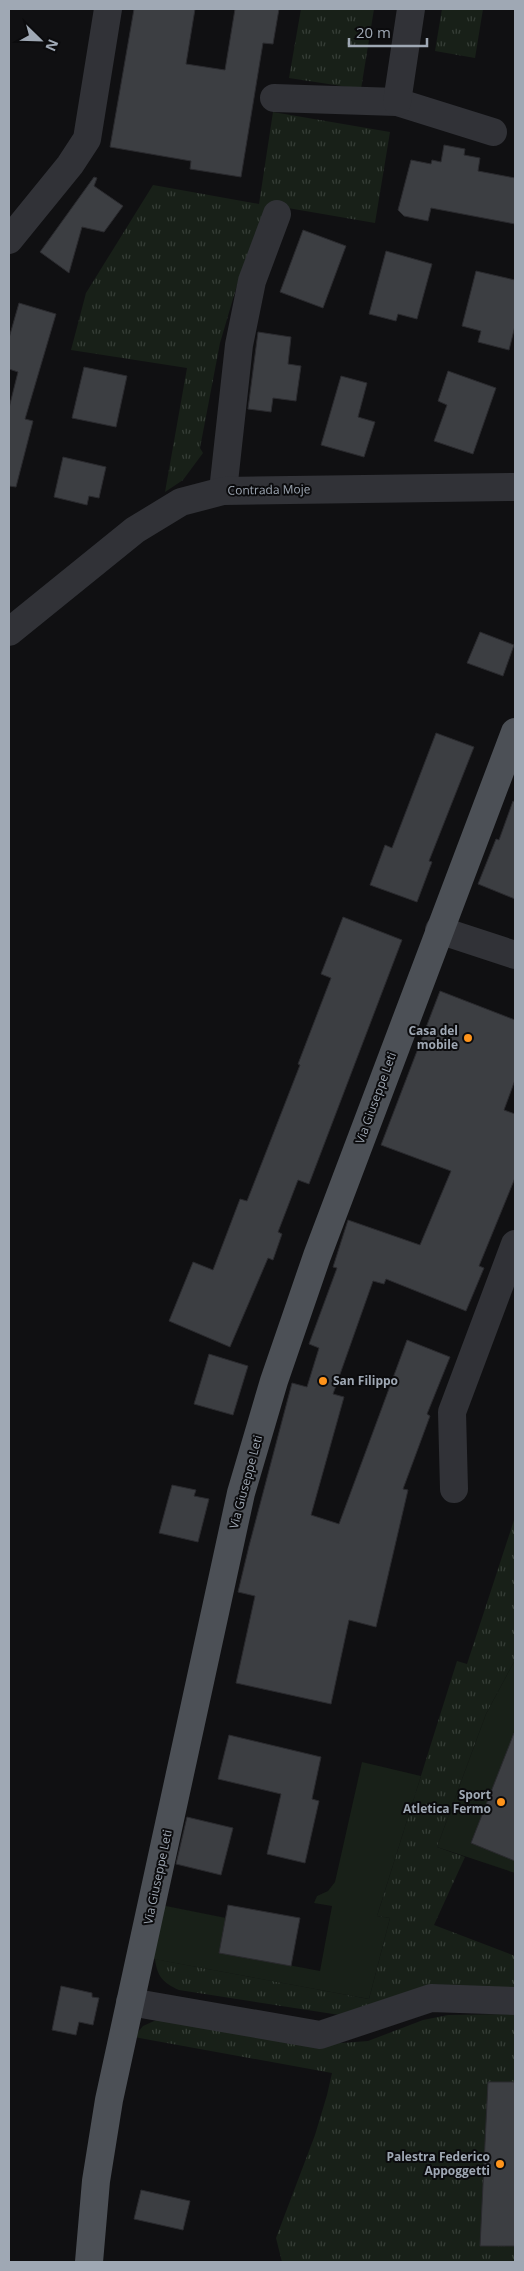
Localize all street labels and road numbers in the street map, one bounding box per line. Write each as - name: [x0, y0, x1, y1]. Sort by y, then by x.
- street label: Contrada Moje: [227, 480, 311, 499]
- street label: Via Giuseppe Leti: [351, 1050, 400, 1146]
- street label: Via Giuseppe Leti: [225, 1433, 266, 1531]
- street label: Via Giuseppe Leti: [139, 1828, 176, 1926]

